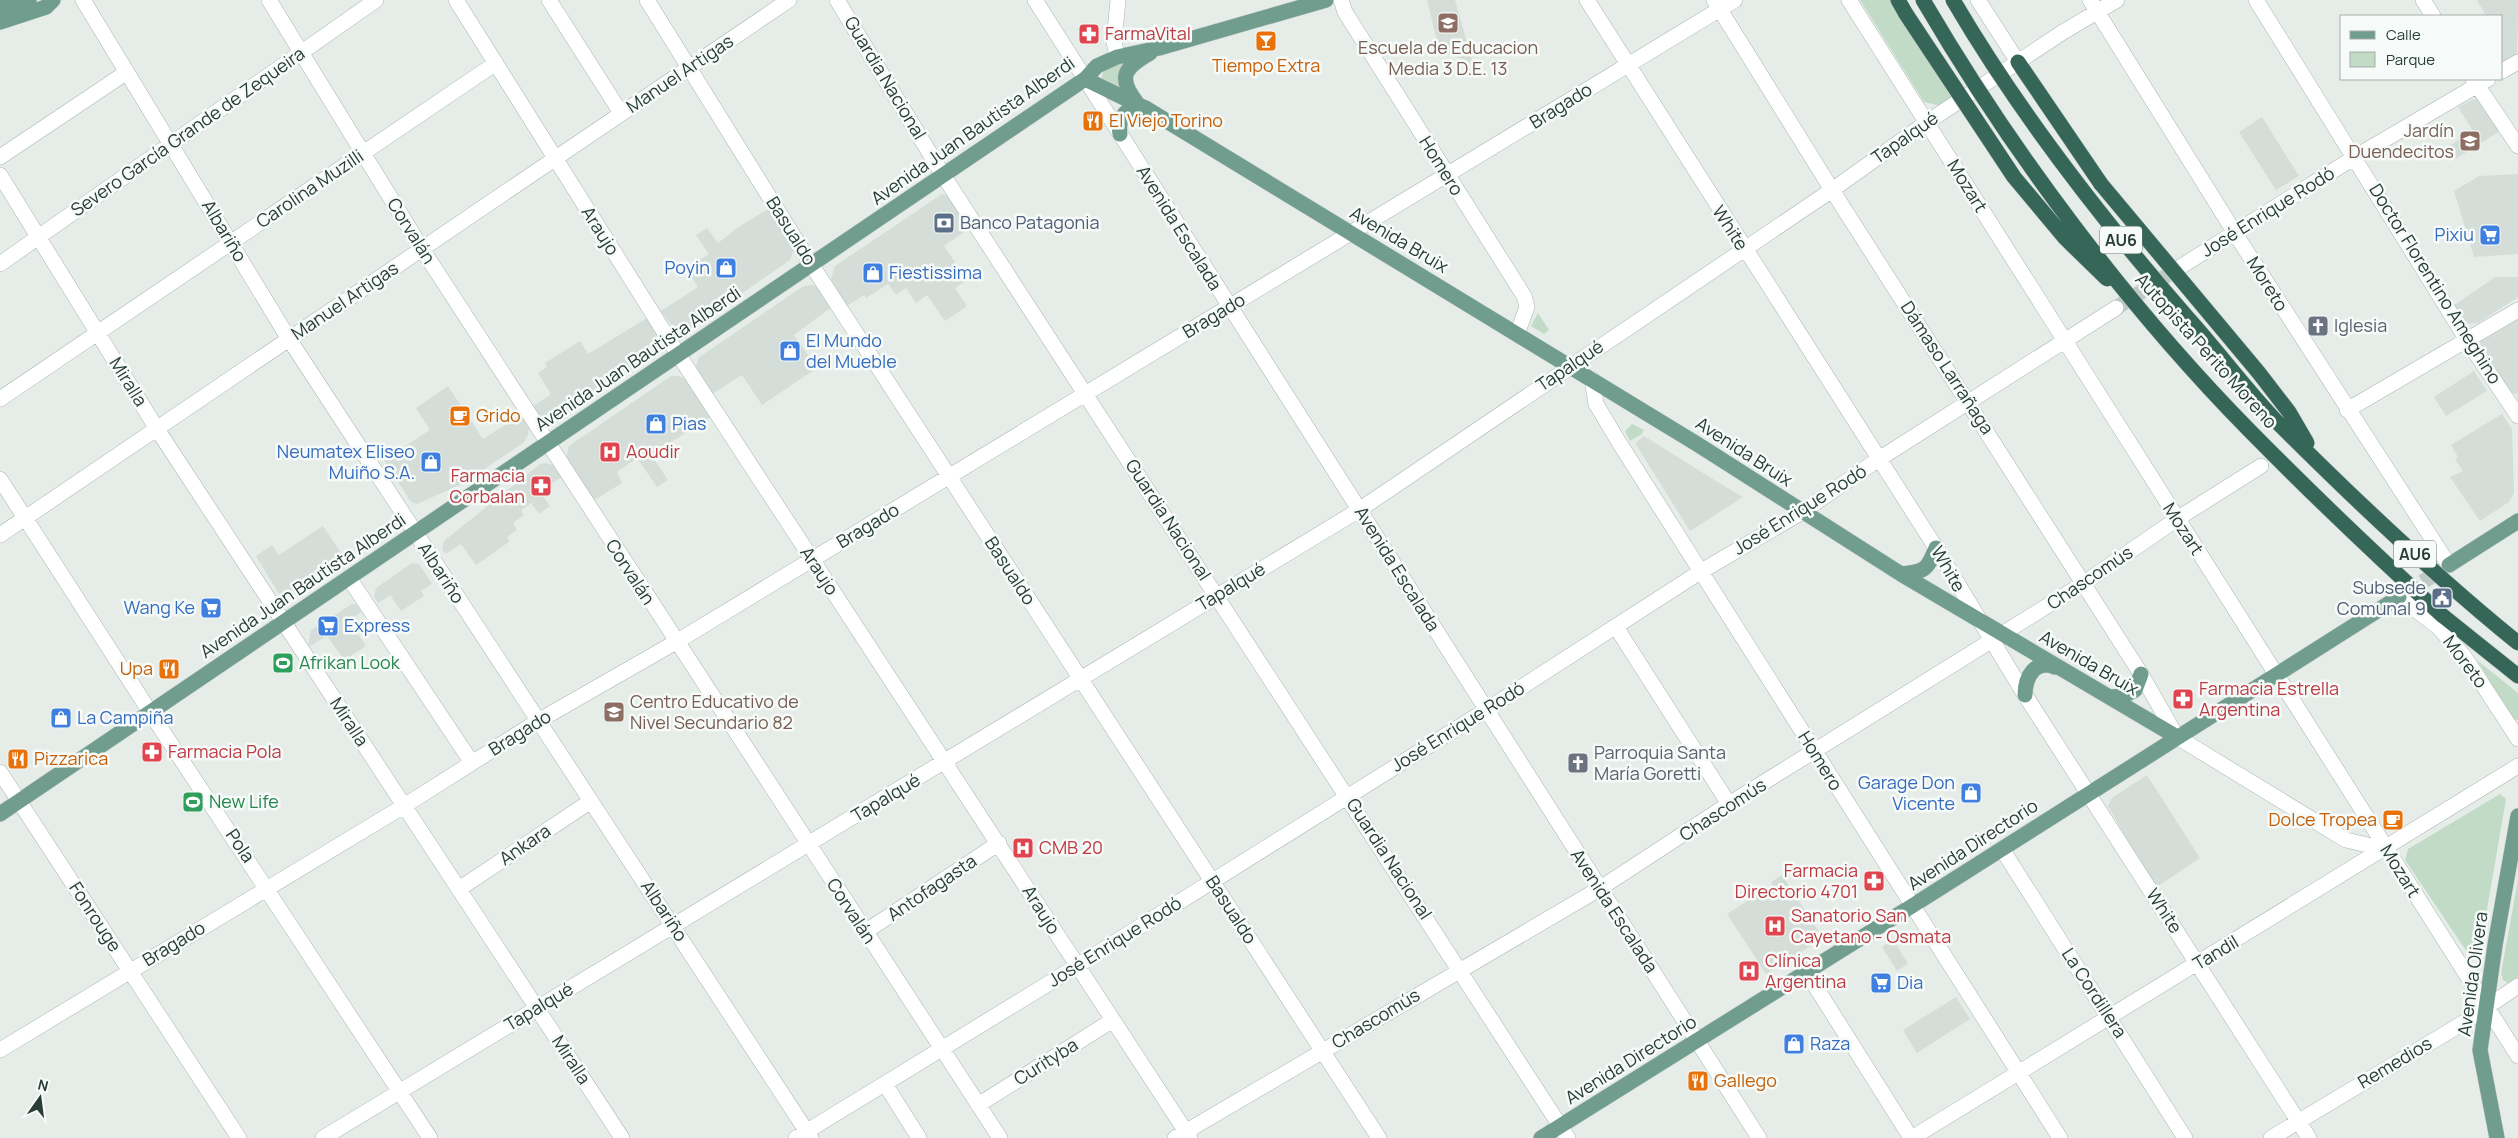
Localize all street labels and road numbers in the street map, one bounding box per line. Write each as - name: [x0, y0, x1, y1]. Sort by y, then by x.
- street label: Guardia Nacional: [840, 11, 932, 144]
- street label: Manuel Artigas: [621, 28, 738, 118]
- street label: Severo García Grande de Zequeira: [66, 41, 309, 221]
- street label: Avenida Juan Bautista Alberdi: [866, 51, 1079, 210]
- street label: Bragado: [1525, 77, 1596, 134]
- street label: Tapalqué: [1866, 105, 1943, 169]
- street label: Homero: [1414, 131, 1469, 200]
- street label: Carolina Muzilli: [251, 143, 368, 233]
- street label: Mozart: [1942, 154, 1993, 216]
- street label: Avenida Escalada: [1132, 160, 1228, 295]
- street label: José Enrique Rodó: [2196, 160, 2339, 262]
- street label: Doctor Florentino Ameghino: [2364, 179, 2507, 388]
- street label: Basualdo: [761, 192, 822, 269]
- street label: Corvalán: [382, 193, 442, 268]
- street label: Albariño: [197, 195, 253, 266]
- street label: Avenida Bruix: [1346, 200, 1454, 278]
- street label: White: [1707, 200, 1754, 255]
- street label: Araujo: [577, 201, 625, 259]
- road number: AU6: [2100, 226, 2142, 254]
- street label: Moreto: [2242, 252, 2294, 315]
- street label: Manuel Artigas: [286, 255, 403, 345]
- street label: Autopista Perito Moreno: [2130, 267, 2283, 433]
- street label: Avenida Juan Bautista Alberdi: [530, 280, 745, 436]
- street label: Bragado: [1178, 287, 1249, 343]
- street label: Dámaso Larrañaga: [1896, 296, 2000, 439]
- street label: Tapalqué: [1531, 334, 1608, 396]
- street label: Miralla: [104, 352, 153, 411]
- street label: Avenida Bruix: [1692, 411, 1798, 492]
- street label: Guardia Nacional: [1121, 454, 1217, 585]
- street label: José Enrique Rodó: [1728, 458, 1871, 560]
- street label: Bragado: [832, 497, 903, 553]
- street label: Mozart: [2158, 498, 2210, 559]
- street label: Avenida Escalada: [1350, 501, 1446, 636]
- street label: Avenida Juan Bautista Alberdi: [195, 507, 410, 663]
- street label: Basualdo: [980, 532, 1042, 609]
- street label: Corvalán: [601, 534, 661, 609]
- street label: Albariño: [413, 537, 471, 608]
- street label: Chascomús: [2042, 540, 2137, 615]
- road number: AU6: [2394, 540, 2436, 568]
- street label: White: [1926, 541, 1972, 596]
- street label: Araujo: [795, 542, 844, 599]
- street label: Tapalqué: [1192, 556, 1269, 616]
- street label: Avenida Bruix: [2036, 624, 2144, 700]
- street label: Moreto: [2438, 630, 2493, 693]
- street label: José Enrique Rodó: [1386, 675, 1529, 777]
- street label: Miralla: [325, 692, 375, 751]
- street label: Bragado: [484, 704, 555, 761]
- street label: Homero: [1793, 726, 1848, 795]
- street label: Tapalqué: [847, 767, 924, 827]
- street label: Chascomús: [1674, 772, 1770, 846]
- street label: Guardia Nacional: [1342, 793, 1438, 924]
- street label: Avenida Directorio: [1903, 793, 2042, 895]
- street label: Ankara: [494, 818, 555, 870]
- street label: Pola: [221, 824, 261, 867]
- street label: Mozart: [2375, 839, 2426, 901]
- street label: Avenida Escalada: [1566, 844, 1664, 977]
- street label: Antofagasta: [882, 848, 981, 926]
- street label: Basualdo: [1201, 871, 1263, 948]
- street label: Corvalán: [822, 873, 882, 948]
- street label: Albariño: [636, 875, 694, 946]
- street label: Fonrouge: [64, 877, 127, 956]
- street label: Araujo: [1018, 880, 1066, 938]
- street label: White: [2141, 883, 2188, 938]
- street label: José Enrique Rodó: [1043, 890, 1186, 992]
- street label: Avenida Olivera: [2451, 910, 2493, 1038]
- street label: Bragado: [138, 915, 209, 971]
- street label: Tandil: [2188, 929, 2243, 975]
- street label: La Cordillera: [2057, 943, 2133, 1042]
- street label: Tapalqué: [500, 976, 577, 1036]
- street label: Chascomús: [1327, 982, 1424, 1054]
- street label: Avenida Directorio: [1560, 1009, 1701, 1109]
- street label: Miralla: [547, 1030, 597, 1089]
- street label: Remedios: [2353, 1031, 2436, 1094]
- street label: Curityba: [1009, 1032, 1082, 1090]

